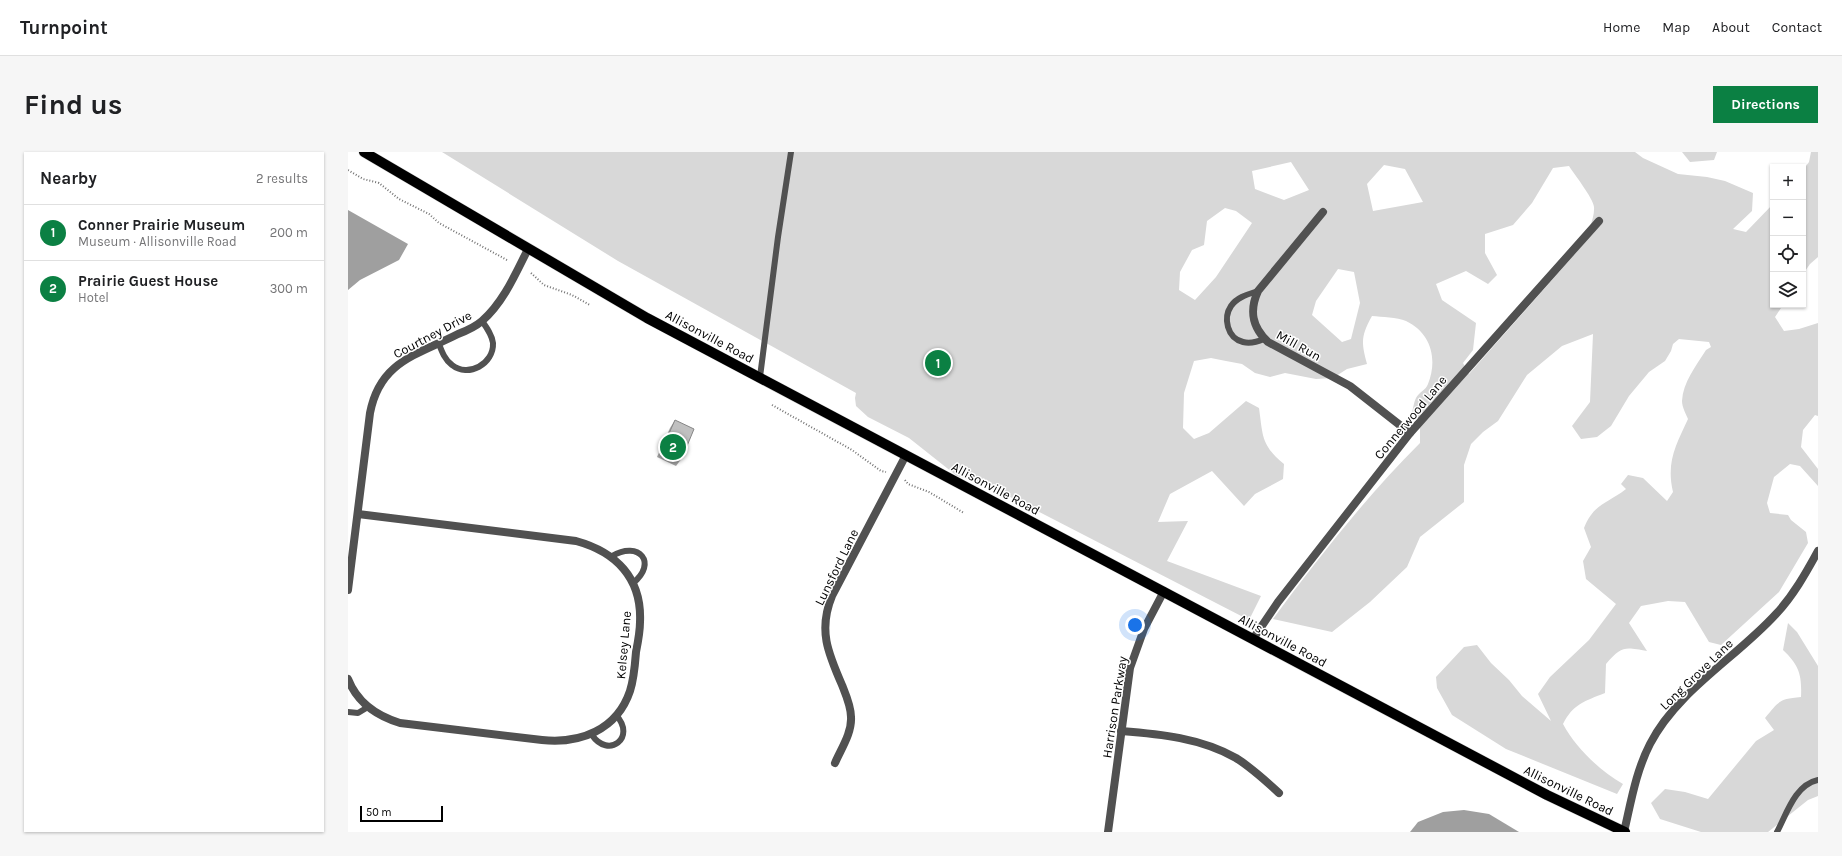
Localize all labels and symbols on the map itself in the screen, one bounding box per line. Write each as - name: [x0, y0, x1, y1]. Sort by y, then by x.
- street label: Courtney Drive: [390, 307, 474, 361]
- street label: Allisonville Road: [663, 307, 756, 366]
- street label: Mill Run: [1274, 327, 1324, 364]
- pin: 1: [925, 348, 951, 378]
- street label: Connerwood Lane: [1371, 372, 1450, 462]
- pin: 2: [660, 432, 686, 462]
- street label: Allisonville Road: [949, 459, 1042, 518]
- street label: Lunsford Lane: [811, 526, 862, 608]
- street label: Kelsey Lane: [613, 610, 634, 680]
- street label: Allisonville Road: [1236, 611, 1329, 670]
- your location: [1125, 615, 1145, 635]
- street label: Long Grove Lane: [1657, 636, 1736, 713]
- street label: Harrison Parkway: [1099, 655, 1130, 759]
- street label: Allisonville Road: [1522, 762, 1616, 819]
- scale bar: [360, 804, 443, 823]

